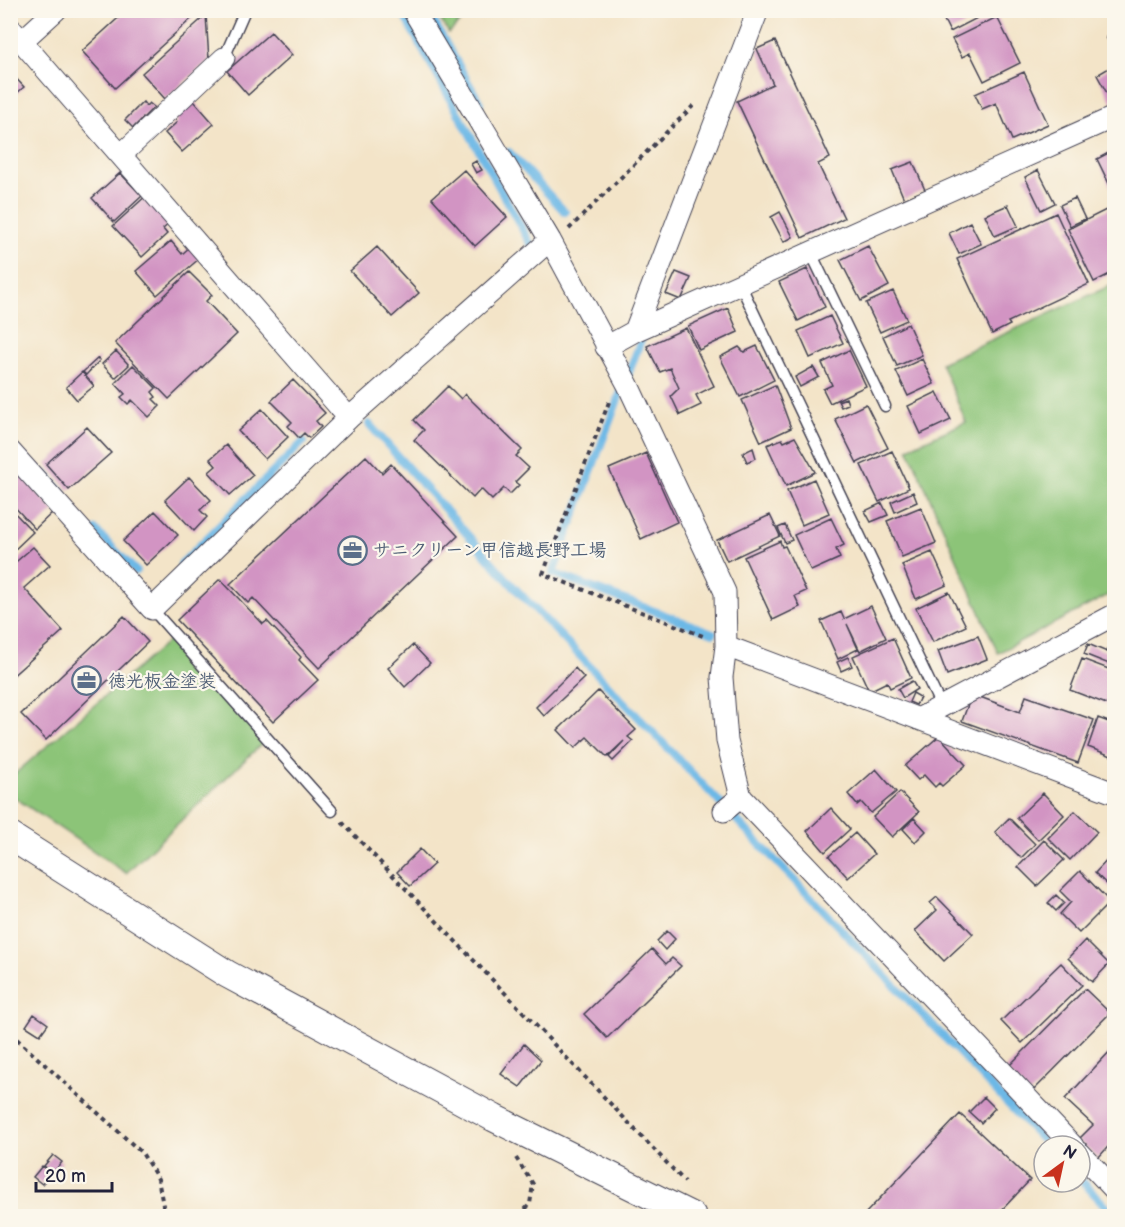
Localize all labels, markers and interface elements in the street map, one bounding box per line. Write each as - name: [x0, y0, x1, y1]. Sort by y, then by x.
- office icon: サニクリーン甲信越長野工場: [336, 534, 368, 566]
- place label: サニクリーン甲信越長野工場: [373, 540, 606, 561]
- office icon: 徳光板金塗装: [71, 665, 103, 697]
- place label: 徳光板金塗装: [108, 671, 216, 692]
- north arrow: [1032, 1134, 1092, 1194]
- text: N: [1059, 1141, 1080, 1164]
- scale bar: [36, 1155, 112, 1193]
- text: 20 m: [45, 1166, 86, 1187]

